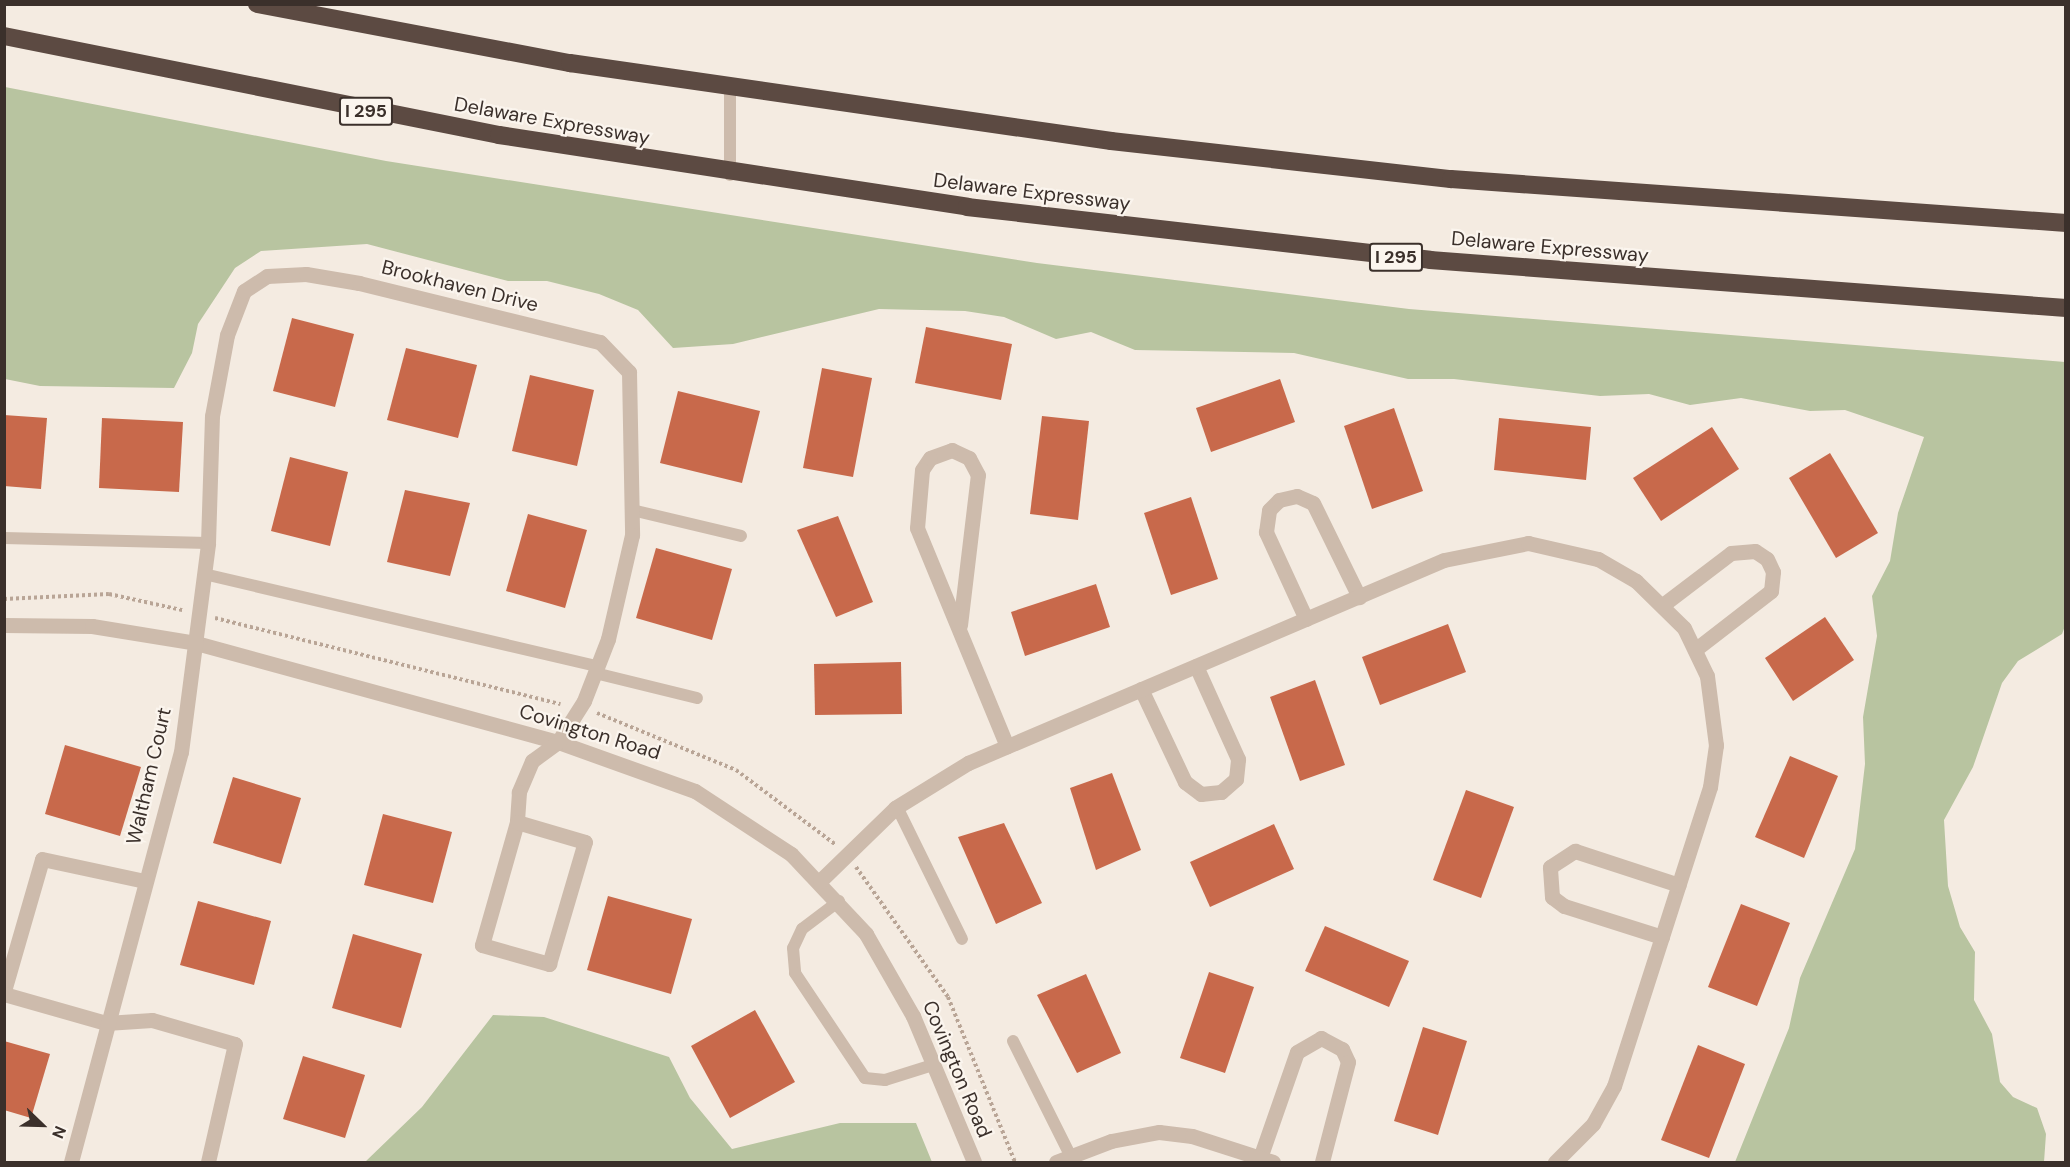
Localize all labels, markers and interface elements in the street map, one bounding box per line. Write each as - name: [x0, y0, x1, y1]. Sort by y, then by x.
- street label: Delaware Expressway: [452, 92, 652, 150]
- road number: I 295: [338, 96, 394, 126]
- street label: Delaware Expressway: [932, 168, 1132, 216]
- street label: Delaware Expressway: [1450, 226, 1650, 268]
- road number: I 295: [1368, 242, 1424, 272]
- street label: Brookhaven Drive: [379, 255, 541, 317]
- street label: Covington Road: [516, 699, 664, 765]
- street label: Waltham Court: [122, 705, 176, 847]
- street label: Covington Road: [917, 997, 997, 1141]
- north arrow: [12, 1095, 72, 1155]
- text: N: [47, 1123, 71, 1142]

